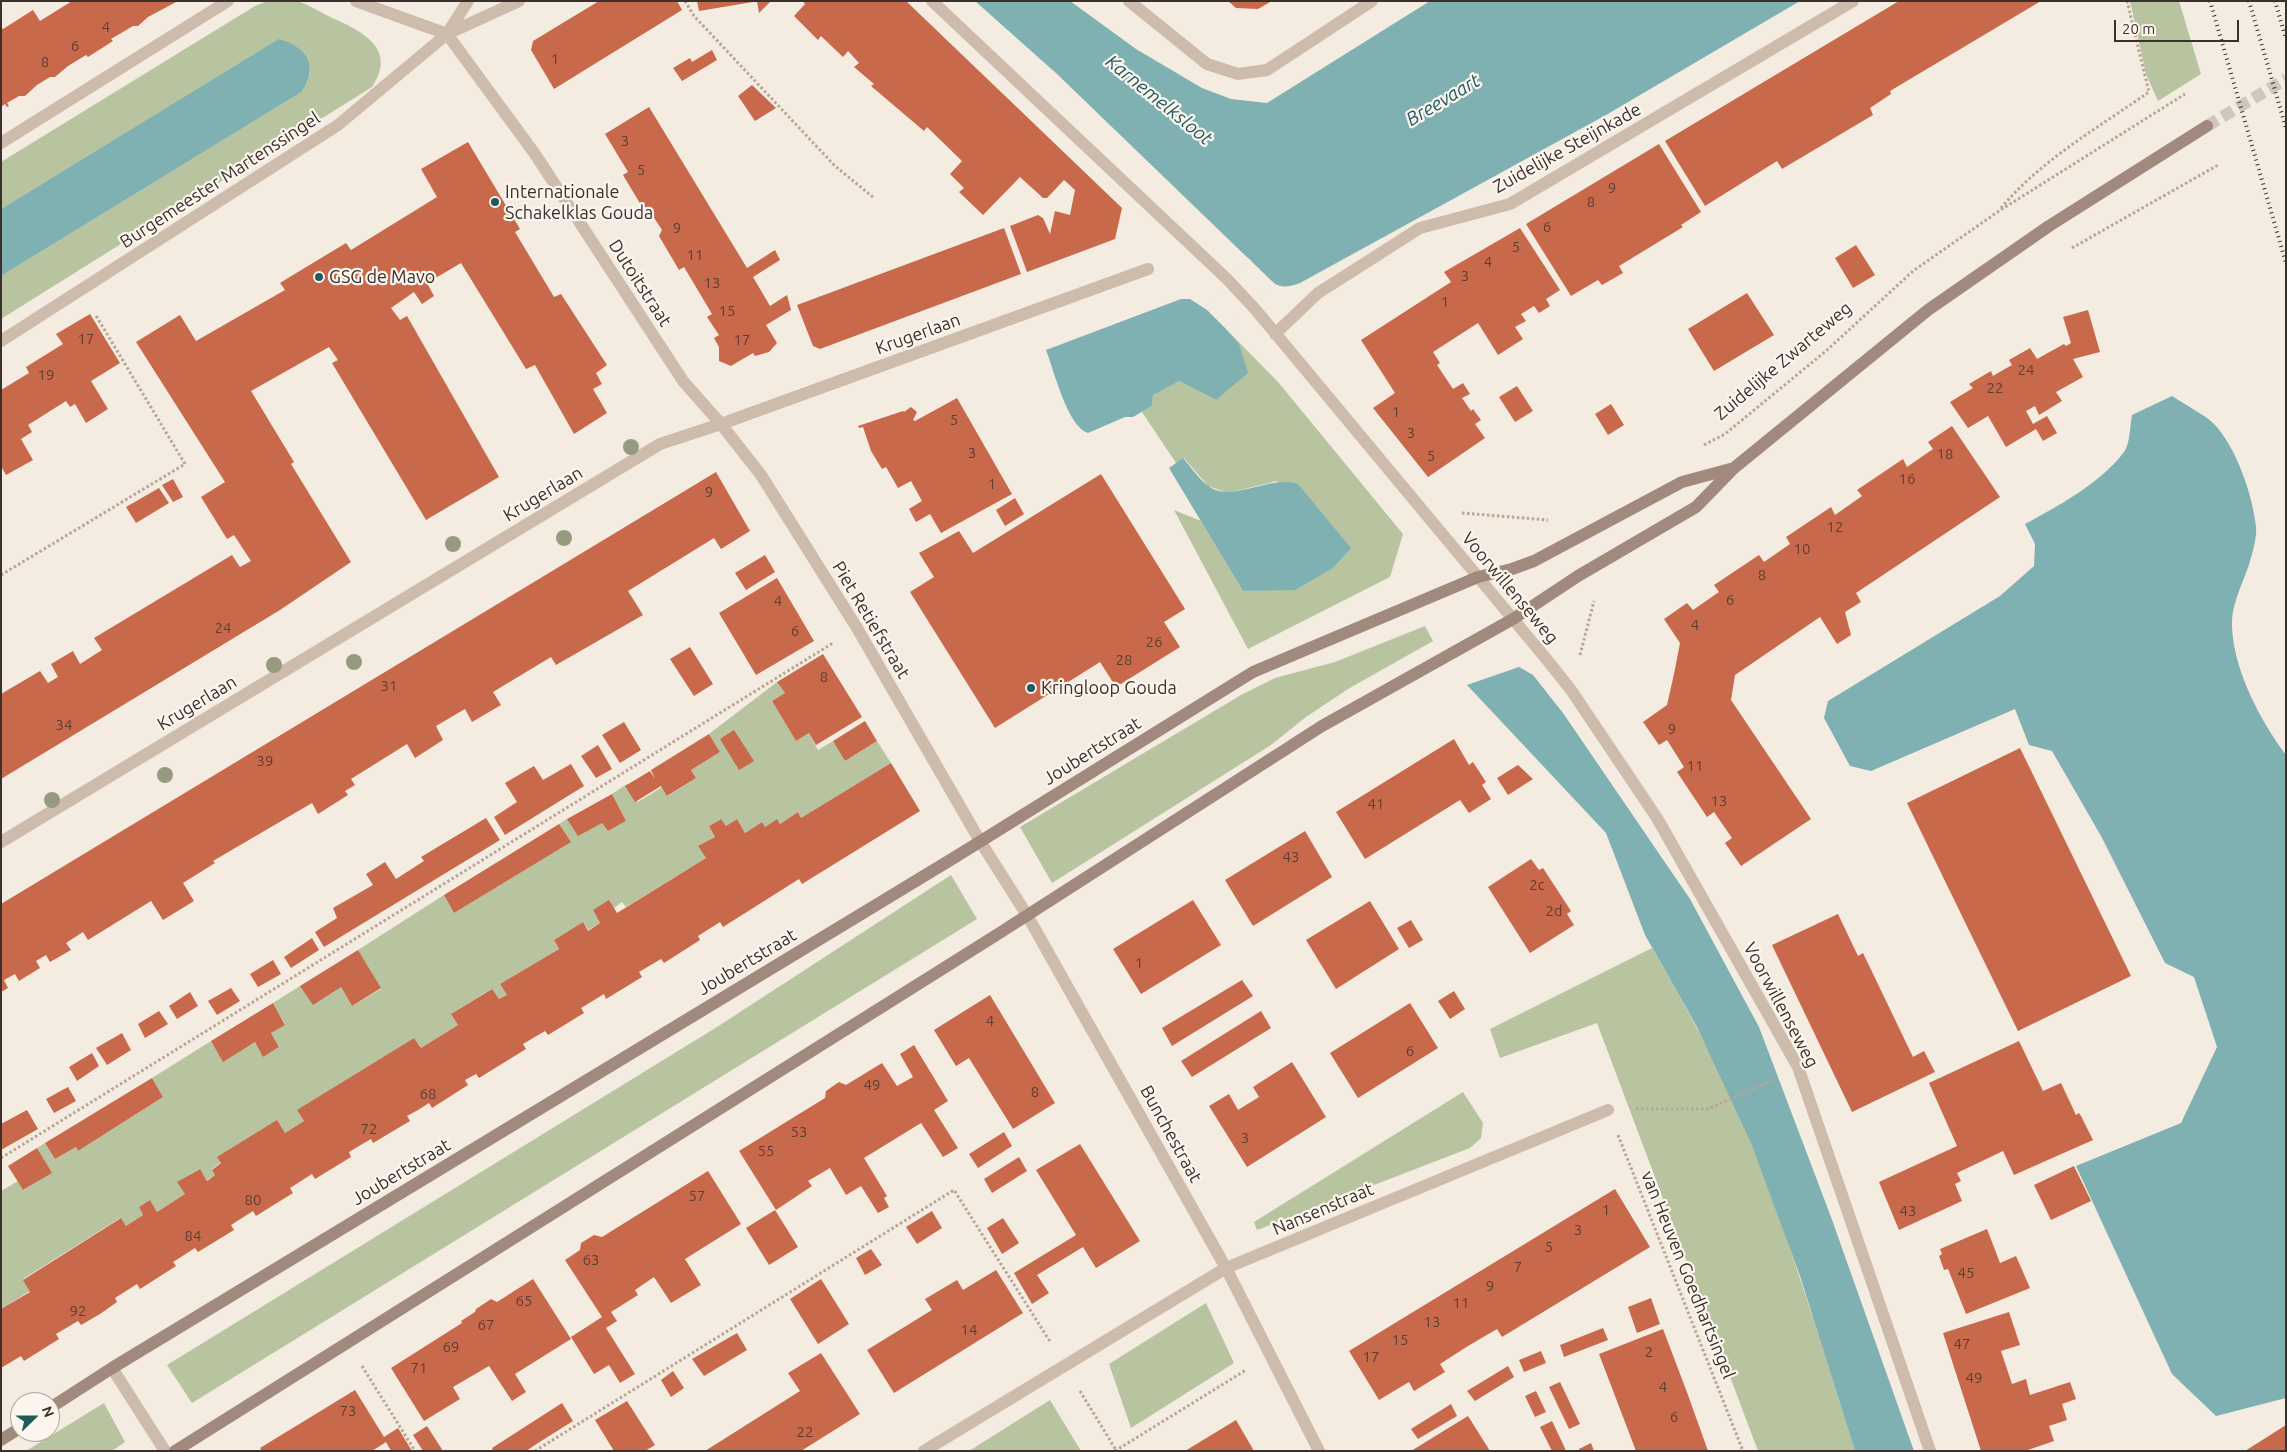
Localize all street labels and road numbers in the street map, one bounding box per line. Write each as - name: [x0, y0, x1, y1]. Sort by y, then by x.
- street label: Zuidelijke Steijnkade: [1489, 98, 1645, 198]
- street label: Burgemeester Martenssingel: [116, 107, 324, 253]
- street label: Dutoitstraat: [604, 235, 676, 331]
- street label: Zuidelijke Zwarteweg: [1710, 297, 1856, 425]
- street label: Krugerlaan: [873, 309, 963, 359]
- street label: Krugerlaan: [499, 462, 587, 526]
- street label: Voorwillenseweg: [1457, 528, 1563, 648]
- street label: Piet Retiefstraat: [828, 557, 914, 683]
- street label: Krugerlaan: [153, 671, 241, 735]
- street label: Joubertstraat: [1039, 712, 1145, 790]
- street label: Joubertstraat: [694, 924, 800, 1000]
- street label: Voorwillenseweg: [1739, 939, 1823, 1071]
- street label: Bunchestraat: [1135, 1082, 1207, 1186]
- street label: Joubertstraat: [348, 1134, 454, 1210]
- street label: van Heuven Goedhartsingel: [1636, 1168, 1740, 1382]
- street label: Nansenstraat: [1269, 1178, 1377, 1240]

